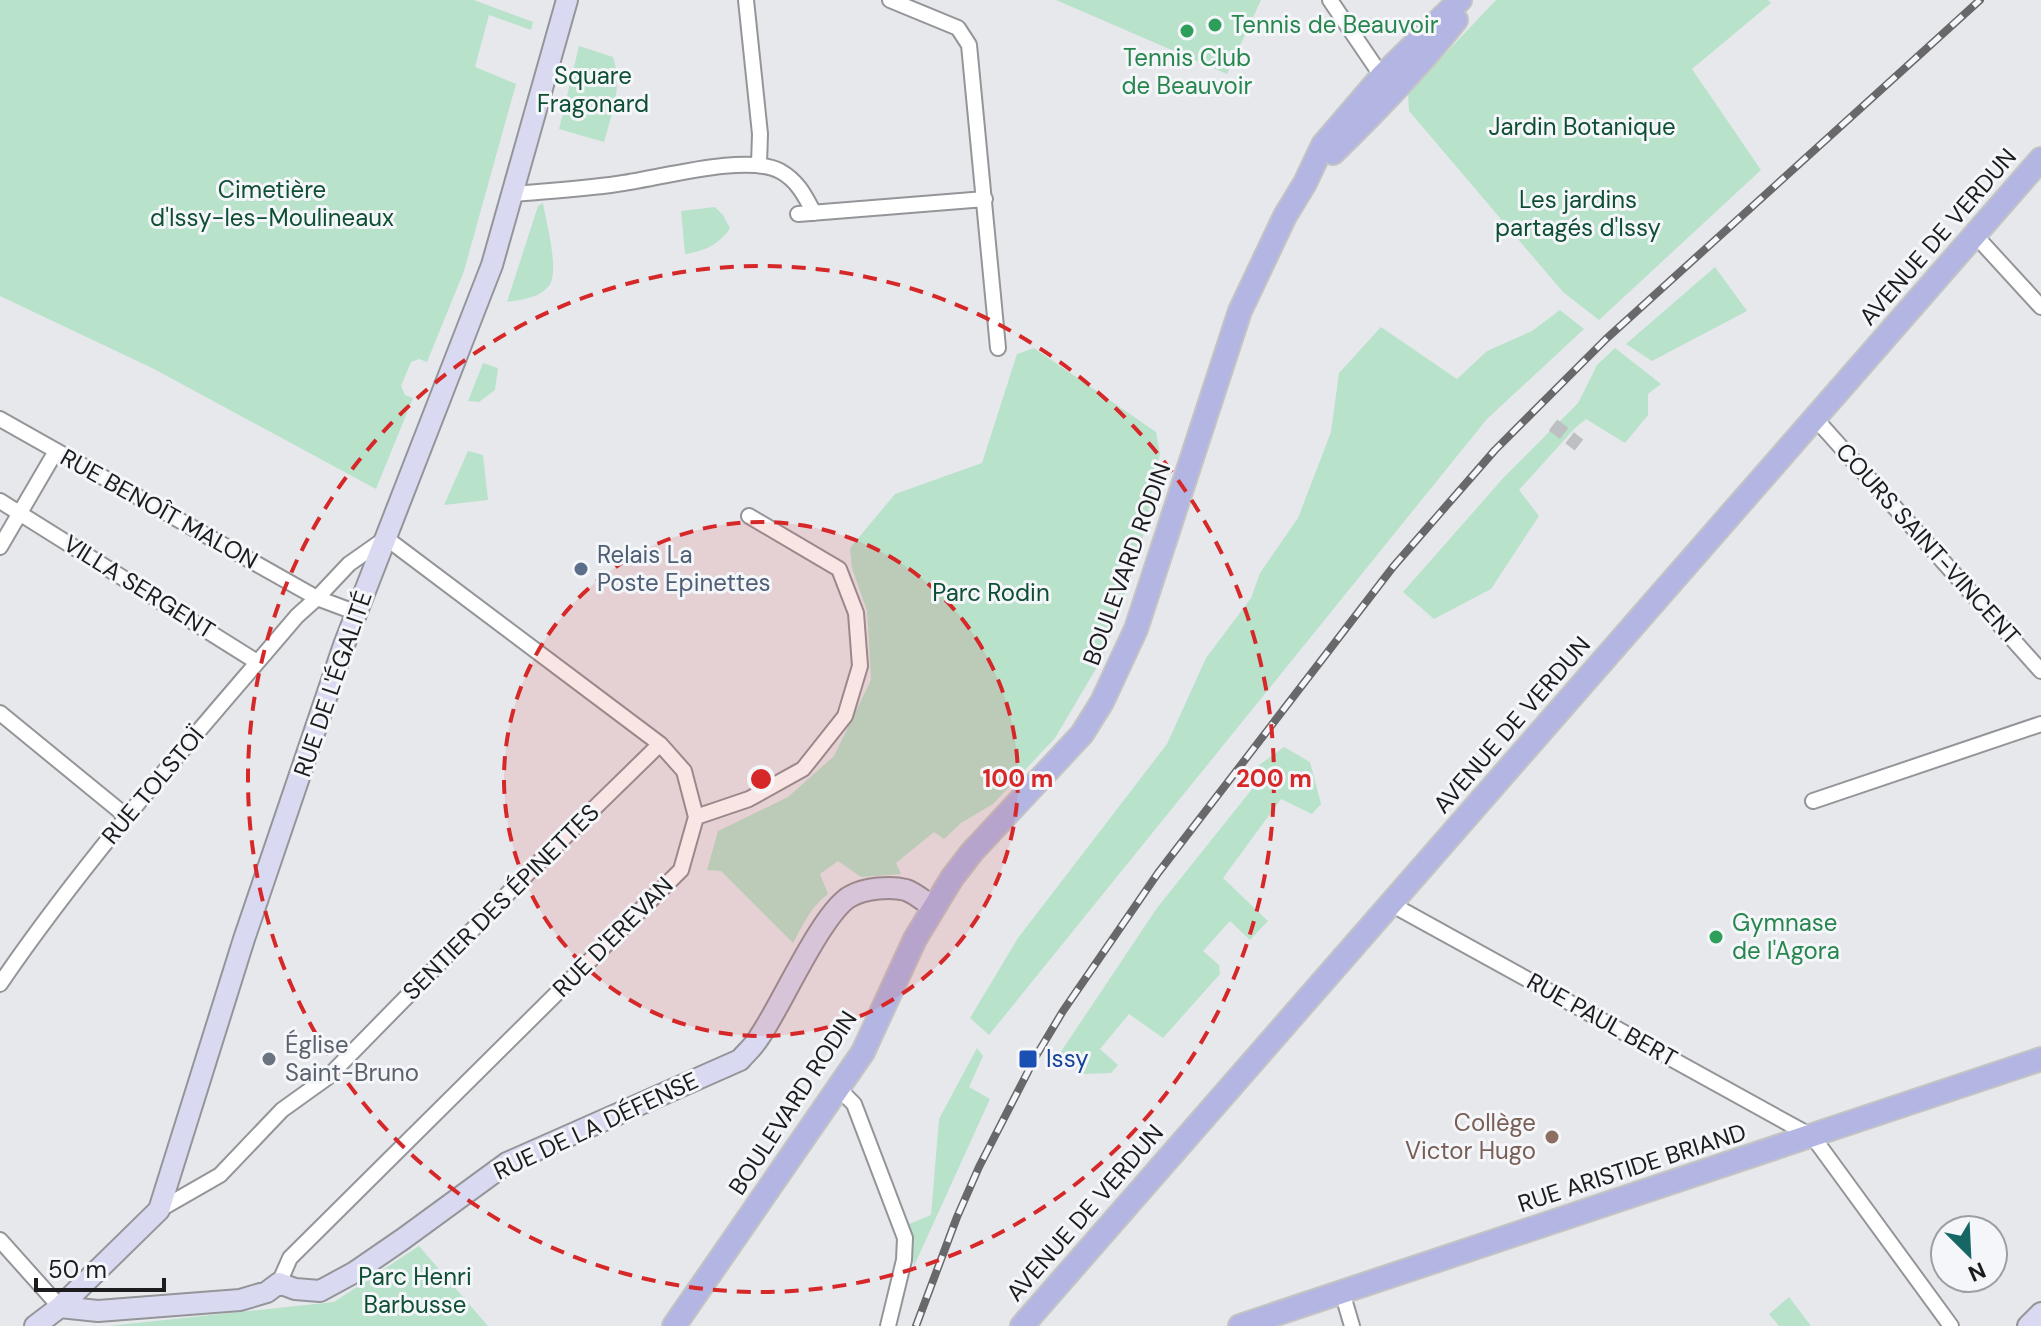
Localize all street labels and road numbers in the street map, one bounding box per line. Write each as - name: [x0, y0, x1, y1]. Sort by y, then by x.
- street label: AVENUE DE VERDUN: [1852, 142, 2023, 332]
- street label: COURS SAINT-VINCENT: [1829, 436, 2027, 651]
- street label: RUE BENOÎT MALON: [55, 441, 263, 576]
- street label: BOULEVARD RODIN: [1075, 458, 1178, 669]
- street label: VILLA SERGENT: [58, 528, 221, 646]
- street label: RUE DE L'ÉGALITÉ: [286, 587, 379, 781]
- street label: AVENUE DE VERDUN: [1426, 630, 1597, 820]
- street label: RUE TOLSTOÏ: [95, 721, 211, 851]
- street label: SENTIER DES ÉPINETTES: [396, 797, 605, 1006]
- street label: RUE D'EREVAN: [546, 870, 679, 1003]
- street label: RUE PAUL BERT: [1521, 965, 1683, 1074]
- street label: BOULEVARD RODIN: [721, 1005, 864, 1201]
- street label: RUE DE LA DÉFENSE: [489, 1065, 703, 1186]
- street label: RUE ARISTIDE BRIAND: [1514, 1116, 1750, 1219]
- street label: AVENUE DE VERDUN: [999, 1118, 1170, 1308]

